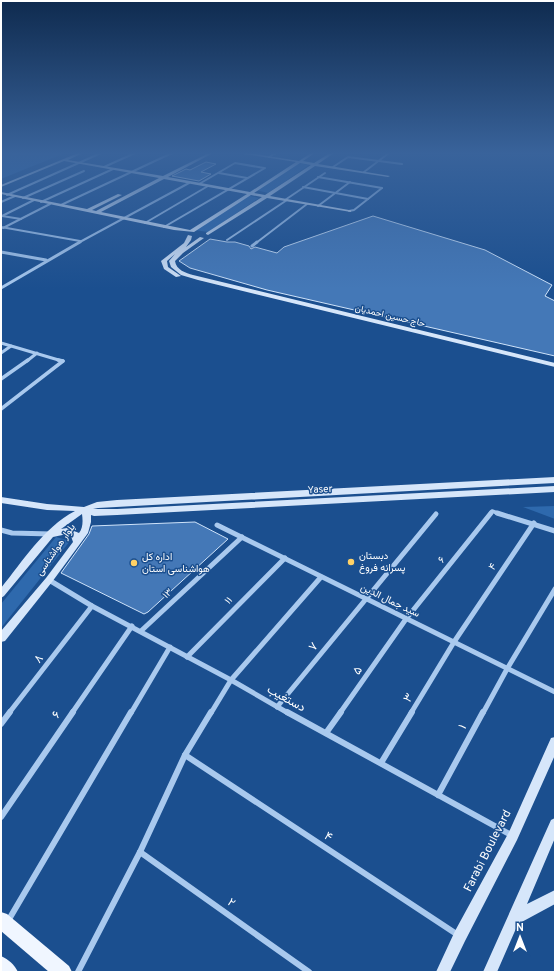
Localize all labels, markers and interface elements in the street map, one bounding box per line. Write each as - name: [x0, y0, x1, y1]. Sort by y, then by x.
- street label: حاج حسین احمدیان: [354, 303, 426, 329]
- street label: Yaser: [307, 483, 333, 497]
- street label: بلوار هواشناسی: [33, 521, 79, 579]
- place label: دبستان پسرانه فروغ: [359, 550, 405, 575]
- place label: اداره کل هواشناسی استان: [142, 551, 210, 576]
- street label: ۶: [435, 554, 449, 566]
- marker: دبستان پسرانه فروغ: [346, 557, 356, 567]
- marker: اداره کل هواشناسی استان: [129, 558, 139, 568]
- street label: ۴: [486, 561, 500, 573]
- street label: سید جمال الدین: [358, 581, 422, 621]
- street label: ۱۳: [160, 586, 176, 602]
- street label: ۱۱: [222, 594, 236, 608]
- street label: ۷: [306, 639, 322, 655]
- street label: ۸: [31, 651, 47, 667]
- street label: ۵: [349, 664, 367, 678]
- street label: دستغیب: [264, 682, 308, 716]
- street label: ۳: [400, 690, 418, 706]
- street label: ۶: [49, 708, 65, 722]
- street label: ۱: [455, 722, 471, 732]
- street label: Farabi Boulevard: [460, 807, 516, 895]
- street label: ۴: [321, 828, 335, 846]
- street label: ۲: [224, 895, 238, 911]
- north arrow: [500, 917, 540, 957]
- text: N: [516, 921, 524, 935]

